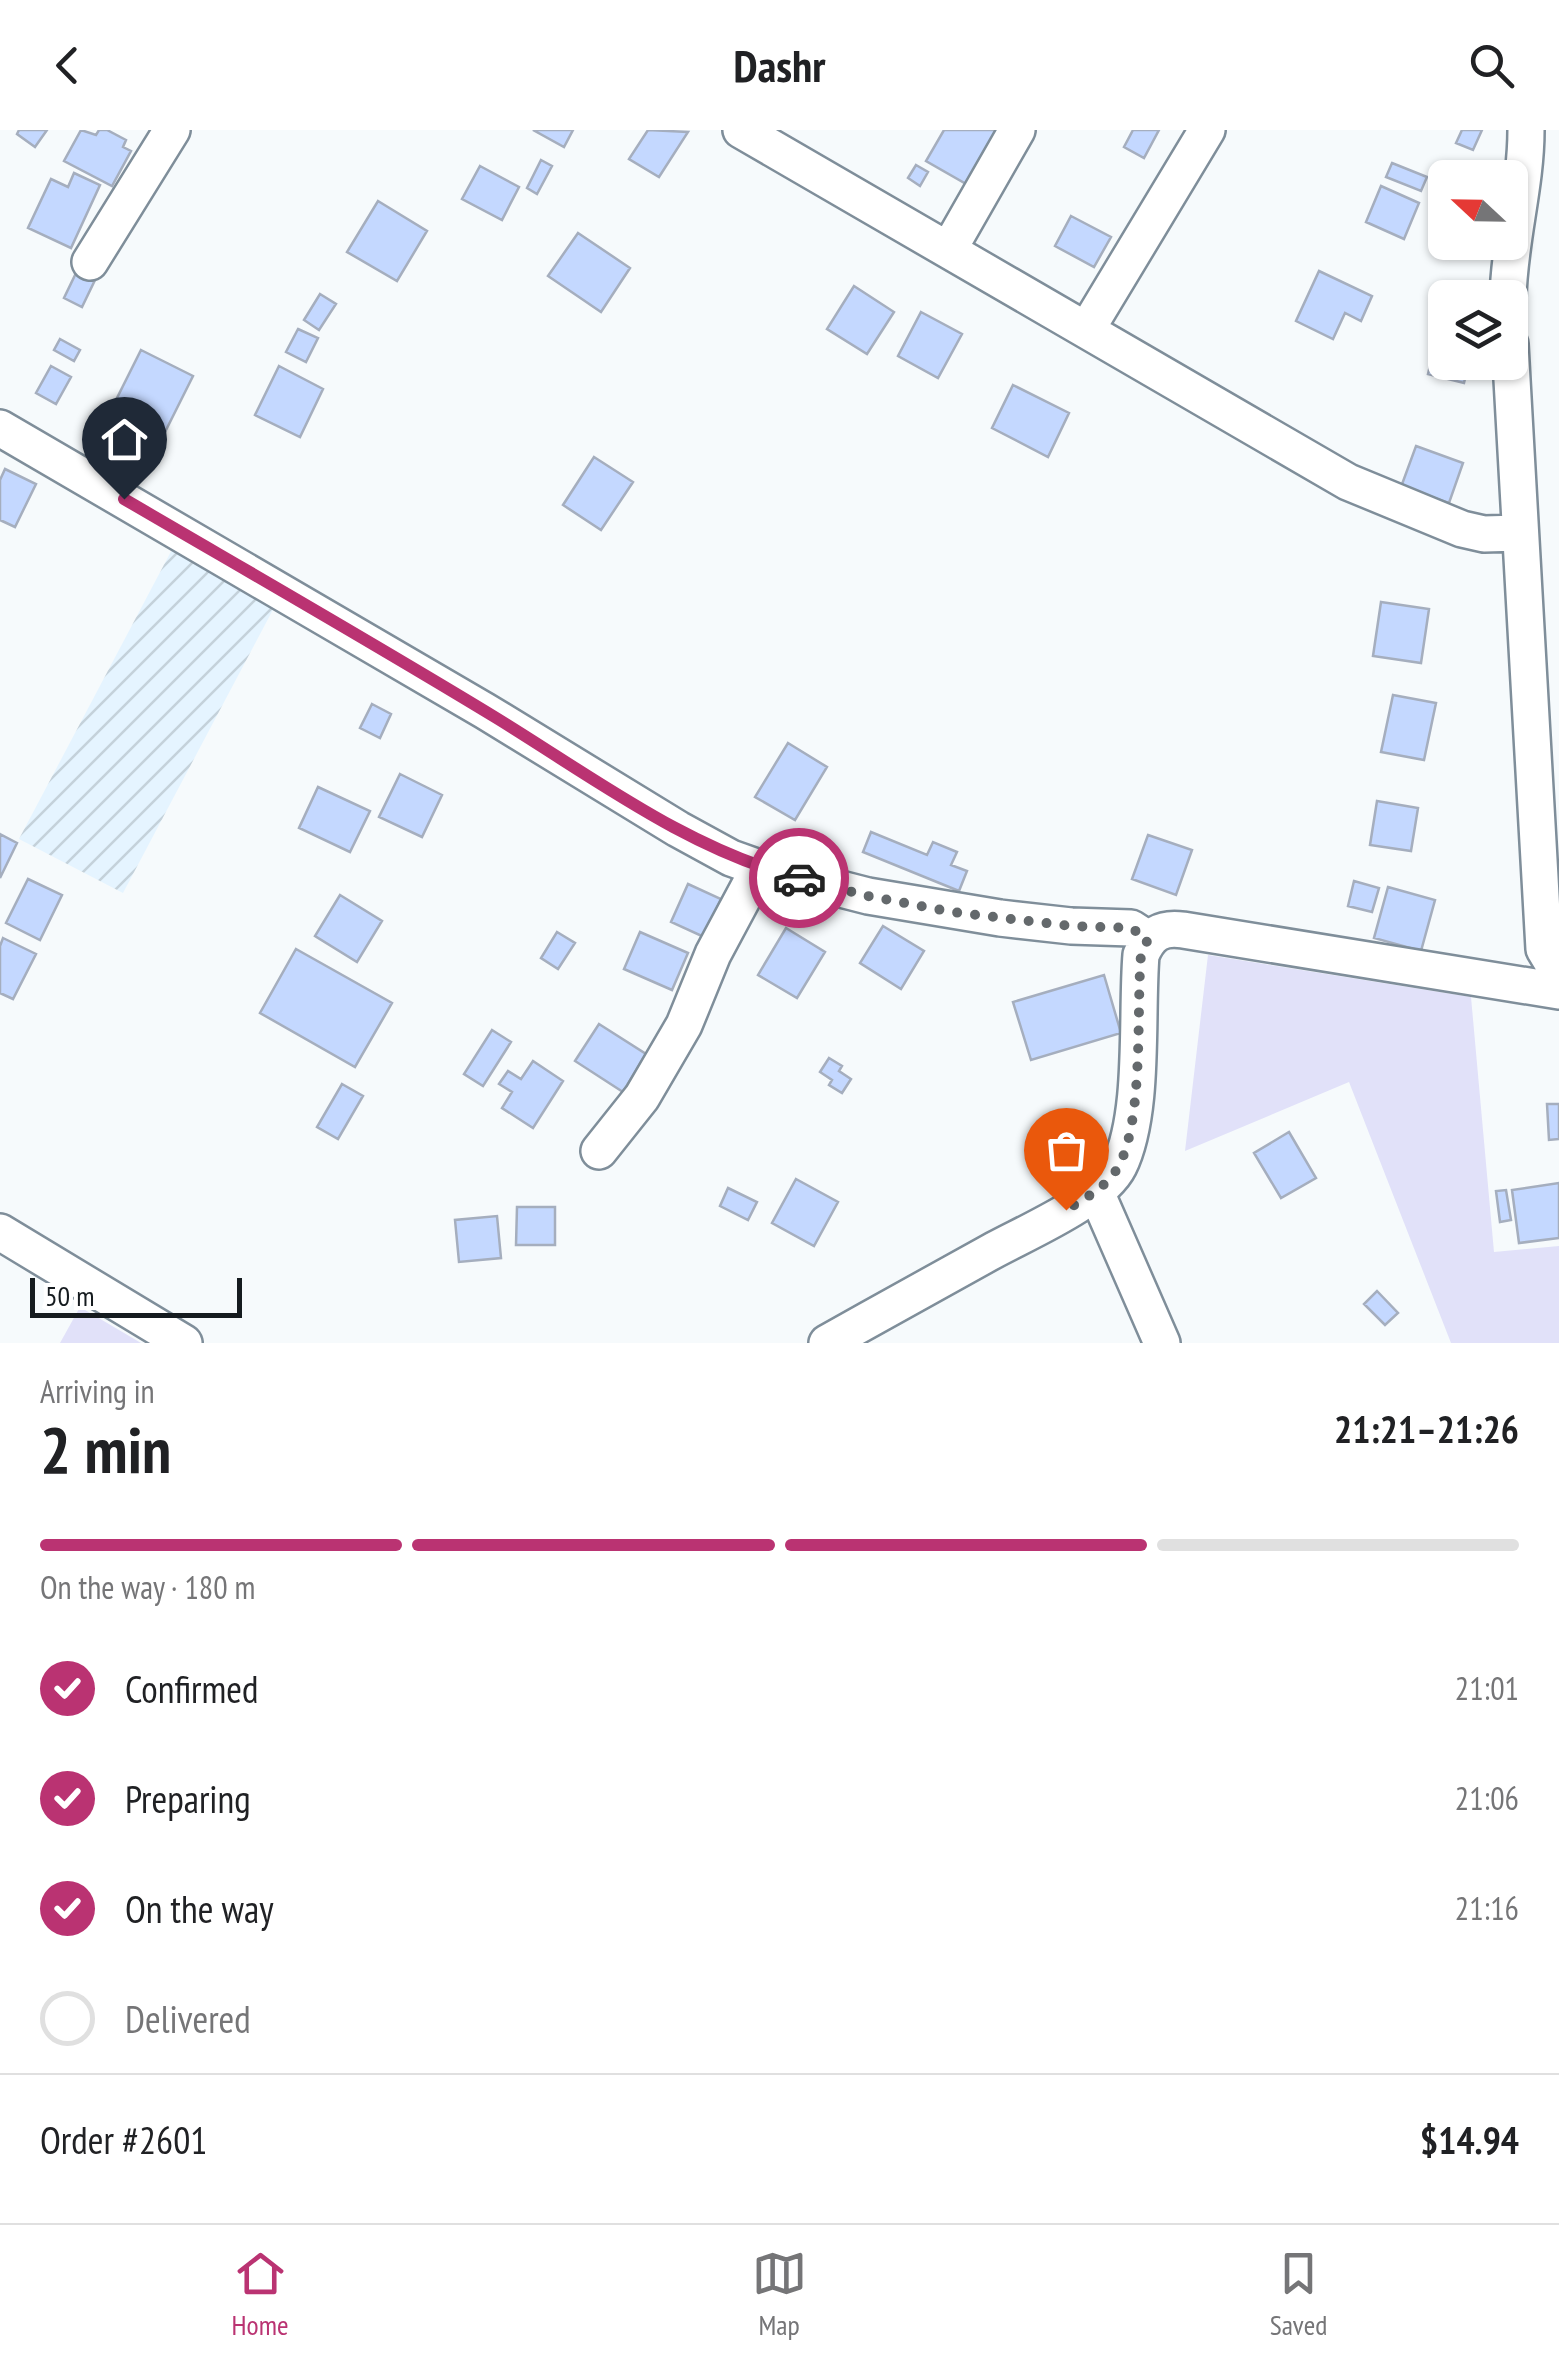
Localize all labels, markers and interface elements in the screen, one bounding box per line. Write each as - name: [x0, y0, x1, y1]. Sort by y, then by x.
- text: Dashr: [734, 36, 825, 94]
- icon: back: [40, 38, 95, 93]
- icon: search: [1464, 38, 1519, 93]
- north arrow: [1428, 160, 1528, 260]
- map controls: [1428, 160, 1528, 380]
- button: layers: [1428, 280, 1528, 380]
- pin: [82, 397, 167, 500]
- icon: home: [97, 412, 152, 467]
- courier: [749, 828, 849, 928]
- icon: car: [772, 851, 827, 906]
- pin: [1024, 1108, 1109, 1211]
- icon: bag: [1039, 1123, 1094, 1178]
- scale bar: [30, 1273, 242, 1318]
- text: 50 m: [45, 1277, 94, 1314]
- text: Arriving in: [40, 1370, 155, 1412]
- text: 21:21–21:26: [1334, 1404, 1519, 1453]
- text: 2 min: [40, 1407, 171, 1491]
- text: On the way · 180 m: [40, 1566, 255, 1608]
- icon: check: [40, 1661, 95, 1716]
- text: Confirmed: [125, 1664, 258, 1713]
- text: 21:01: [1455, 1667, 1519, 1709]
- icon: check: [40, 1771, 95, 1826]
- text: Preparing: [125, 1774, 251, 1823]
- text: 21:06: [1455, 1777, 1519, 1819]
- icon: check: [40, 1881, 95, 1936]
- text: On the way: [125, 1884, 273, 1933]
- text: 21:16: [1455, 1887, 1519, 1929]
- text: Delivered: [125, 1994, 251, 2043]
- text: Order #2601: [40, 2115, 207, 2164]
- text: $14.94: [1420, 2115, 1519, 2164]
- tab: Home: [232, 2246, 288, 2343]
- tab: Map: [752, 2246, 807, 2343]
- tab: Saved: [1270, 2246, 1327, 2343]

